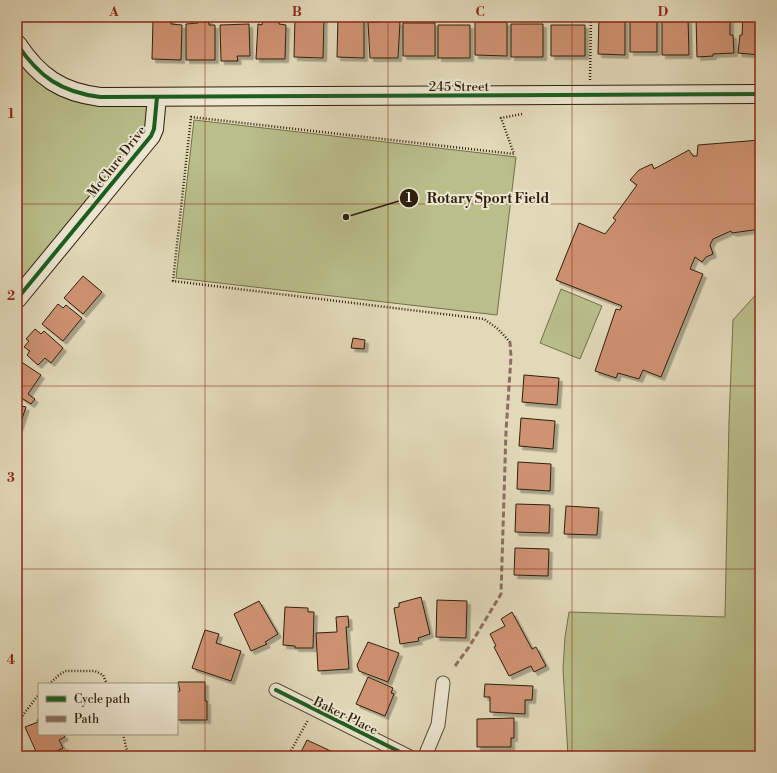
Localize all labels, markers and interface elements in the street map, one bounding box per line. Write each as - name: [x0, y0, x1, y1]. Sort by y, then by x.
- text: A: [108, 4, 119, 20]
- text: B: [292, 4, 302, 20]
- text: C: [475, 4, 485, 20]
- text: D: [658, 4, 668, 20]
- street label: 245 Street: [429, 79, 490, 95]
- text: 1: [8, 106, 15, 122]
- street label: McClure Drive: [84, 122, 150, 200]
- callout: Rotary Sport Field: [399, 185, 557, 211]
- text: Rotary Sport Field: [427, 190, 549, 208]
- text: 1: [406, 191, 412, 206]
- text: 2: [7, 288, 15, 304]
- text: 3: [7, 470, 15, 486]
- text: 4: [7, 652, 16, 668]
- legend: [38, 683, 178, 735]
- text: Cycle path: [74, 692, 130, 707]
- street label: Baker Place: [310, 693, 381, 739]
- text: Path: [74, 712, 99, 727]

